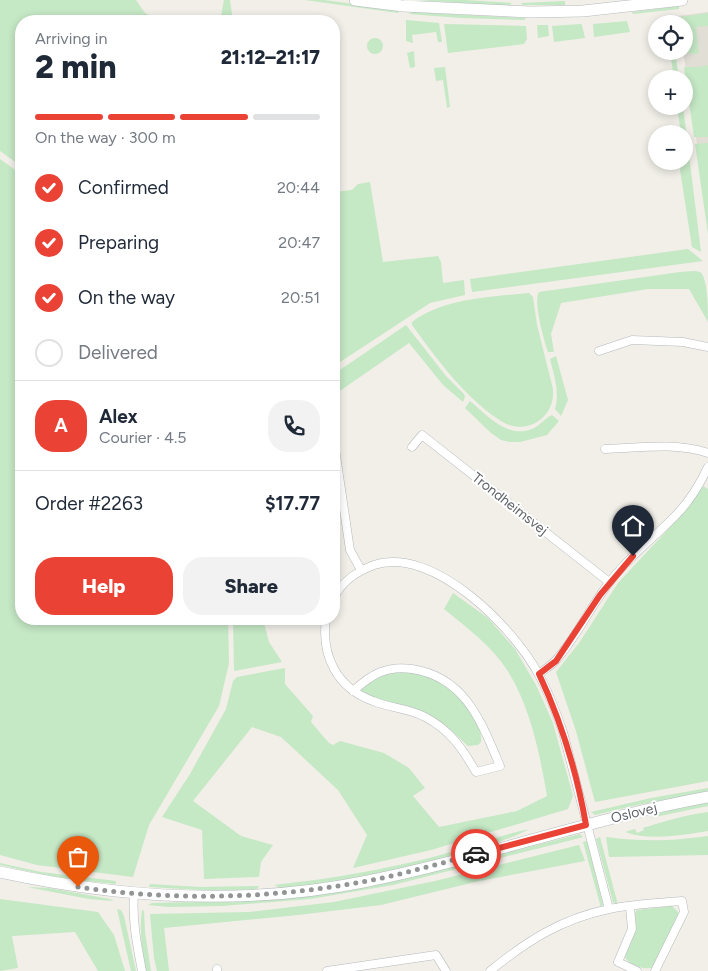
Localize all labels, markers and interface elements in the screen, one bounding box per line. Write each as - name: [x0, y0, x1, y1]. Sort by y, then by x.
- map controls: [648, 15, 693, 170]
- button: locate: [648, 15, 693, 60]
- text: Arriving in: [35, 29, 107, 48]
- text: 21:12–21:17: [221, 46, 320, 69]
- text: 2 min: [35, 48, 117, 86]
- button: +: [648, 70, 693, 115]
- button: −: [648, 125, 693, 170]
- text: On the way · 300 m: [35, 128, 176, 147]
- icon: check: [35, 174, 63, 202]
- text: Confirmed: [78, 176, 169, 199]
- text: 20:44: [277, 178, 320, 197]
- icon: check: [35, 229, 63, 257]
- text: Preparing: [78, 231, 159, 254]
- text: 20:47: [278, 233, 320, 252]
- icon: check: [35, 284, 63, 312]
- text: On the way: [78, 286, 175, 309]
- text: 20:51: [281, 288, 320, 307]
- text: Delivered: [78, 341, 158, 364]
- button: phone: [268, 400, 320, 452]
- text: Alex: [99, 405, 138, 428]
- text: A: [54, 414, 68, 437]
- text: Courier · 4.5: [99, 428, 186, 447]
- street label: Trondheimsvej: [469, 469, 551, 539]
- text: Order #2263: [35, 492, 143, 515]
- text: $17.77: [265, 492, 320, 515]
- pin: [612, 505, 654, 556]
- icon: home: [619, 512, 647, 540]
- button: Help: [35, 557, 173, 615]
- button: Share: [183, 557, 320, 615]
- street label: Oslovej: [609, 799, 659, 827]
- courier: [451, 829, 501, 879]
- pin: [57, 836, 99, 887]
- icon: car: [462, 840, 490, 868]
- icon: bag: [64, 843, 92, 871]

